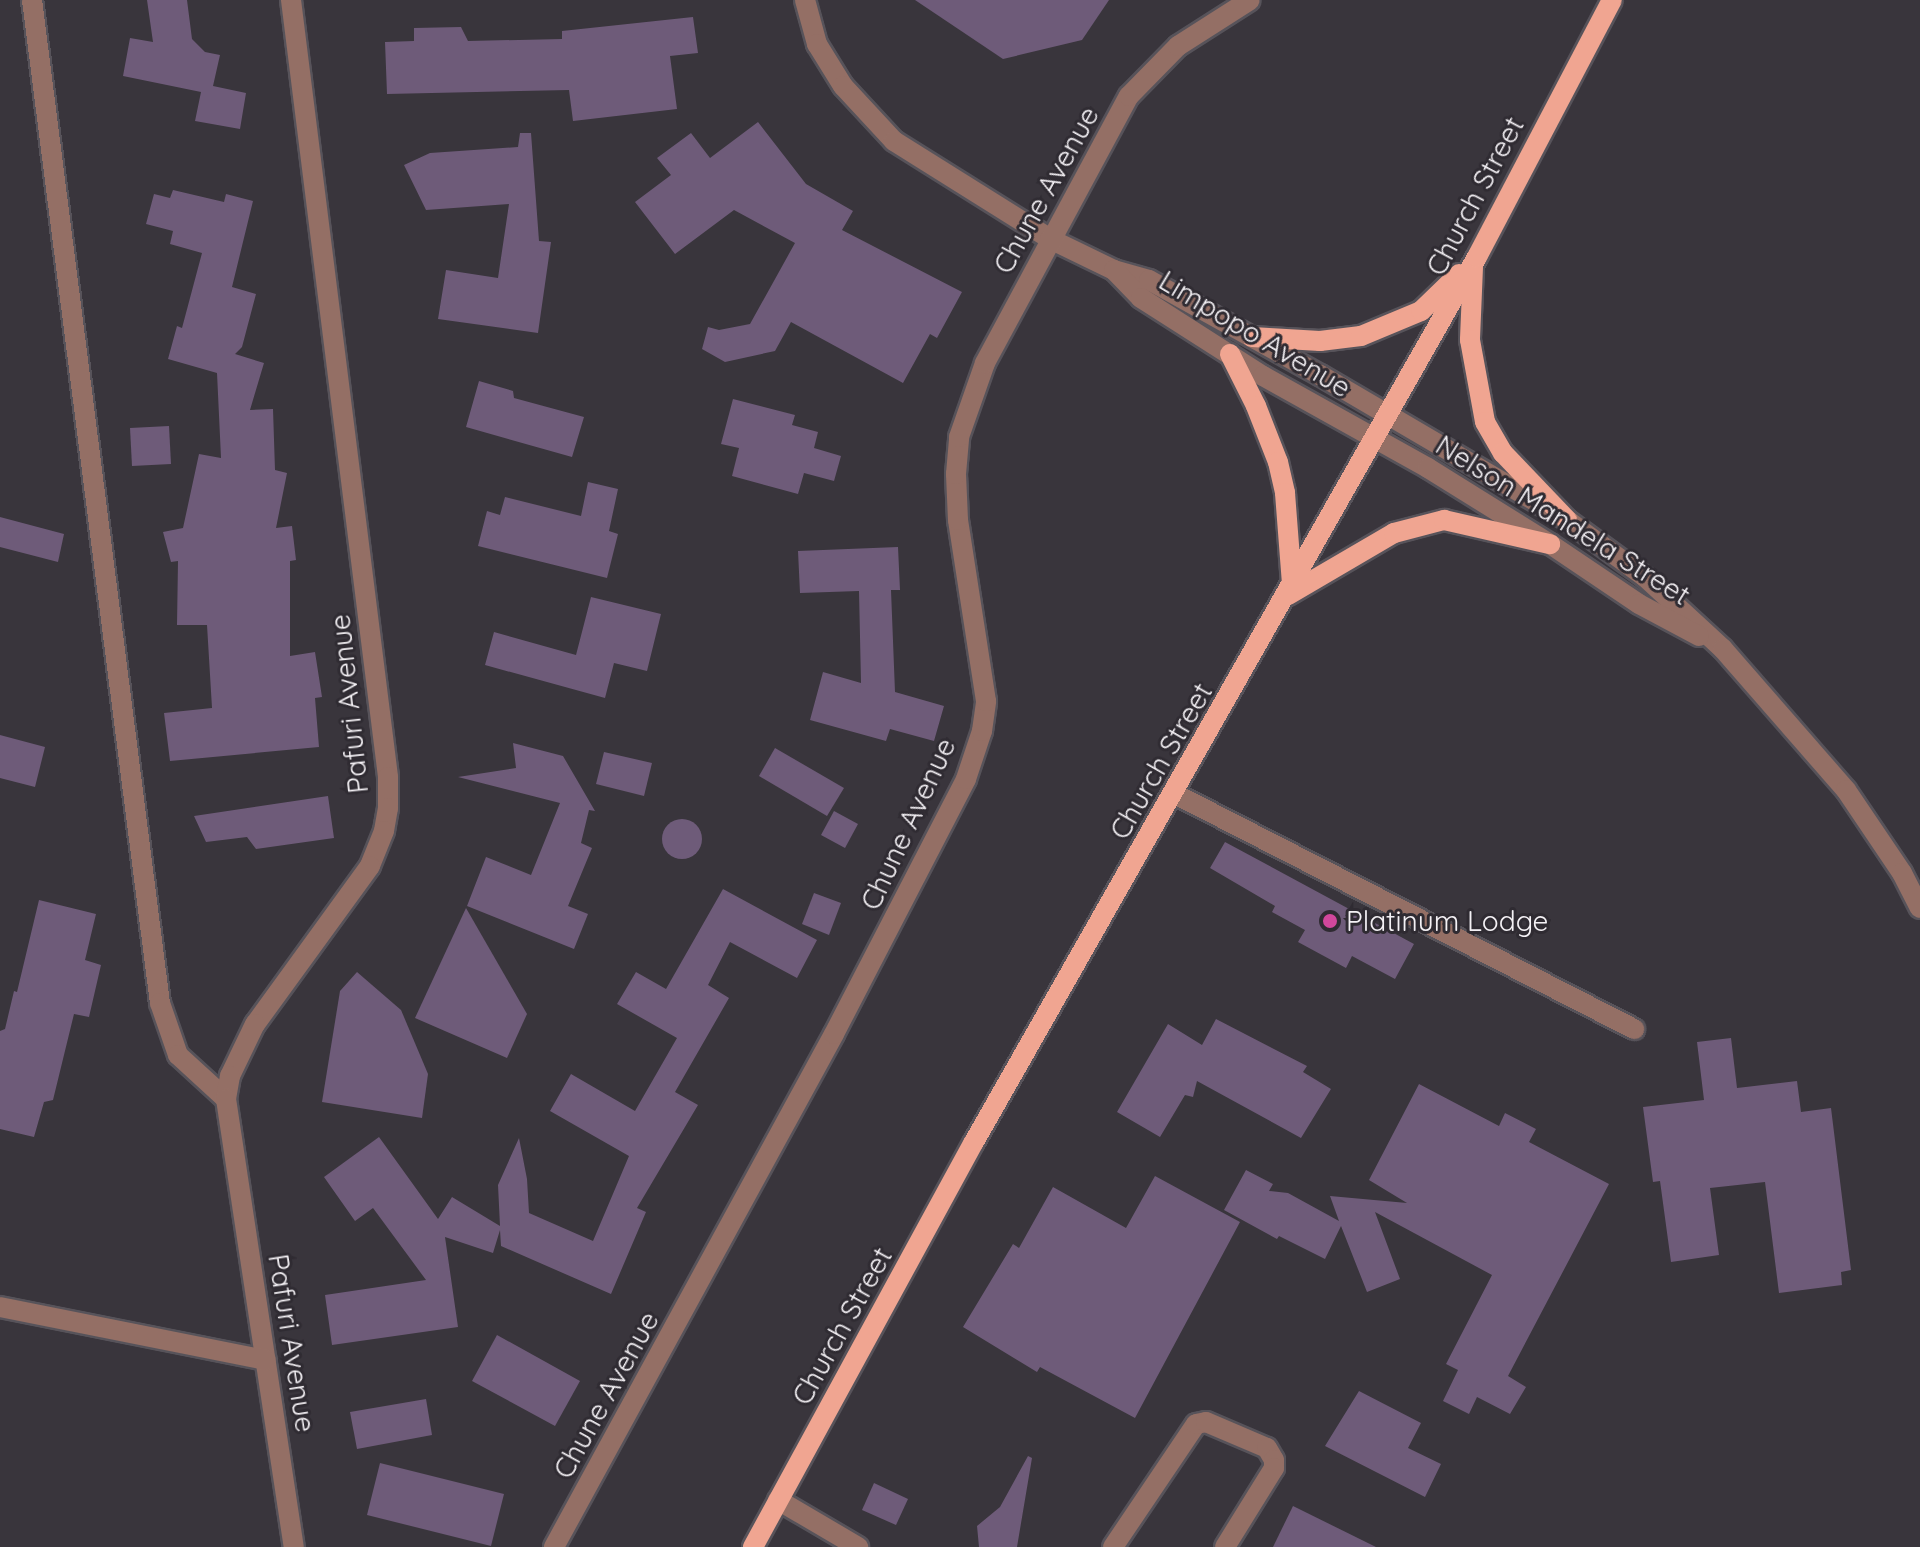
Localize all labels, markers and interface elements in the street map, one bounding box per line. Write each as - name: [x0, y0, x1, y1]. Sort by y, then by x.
- street label: Chune Avenue: [986, 101, 1106, 279]
- street label: Church Street: [1419, 111, 1531, 281]
- street label: Limpopo Avenue: [1153, 264, 1357, 404]
- street label: Nelson Mandela Street: [1430, 428, 1696, 612]
- street label: Pafuri Avenue: [323, 613, 375, 795]
- street label: Church Street: [1103, 677, 1219, 845]
- street label: Chune Avenue: [854, 733, 962, 915]
- place label: Platinum Lodge: [1346, 904, 1548, 938]
- marker: Platinum Lodge: [1321, 912, 1339, 930]
- street label: Church Street: [785, 1241, 899, 1411]
- street label: Pafuri Avenue: [261, 1252, 323, 1434]
- street label: Chune Avenue: [546, 1306, 666, 1484]

